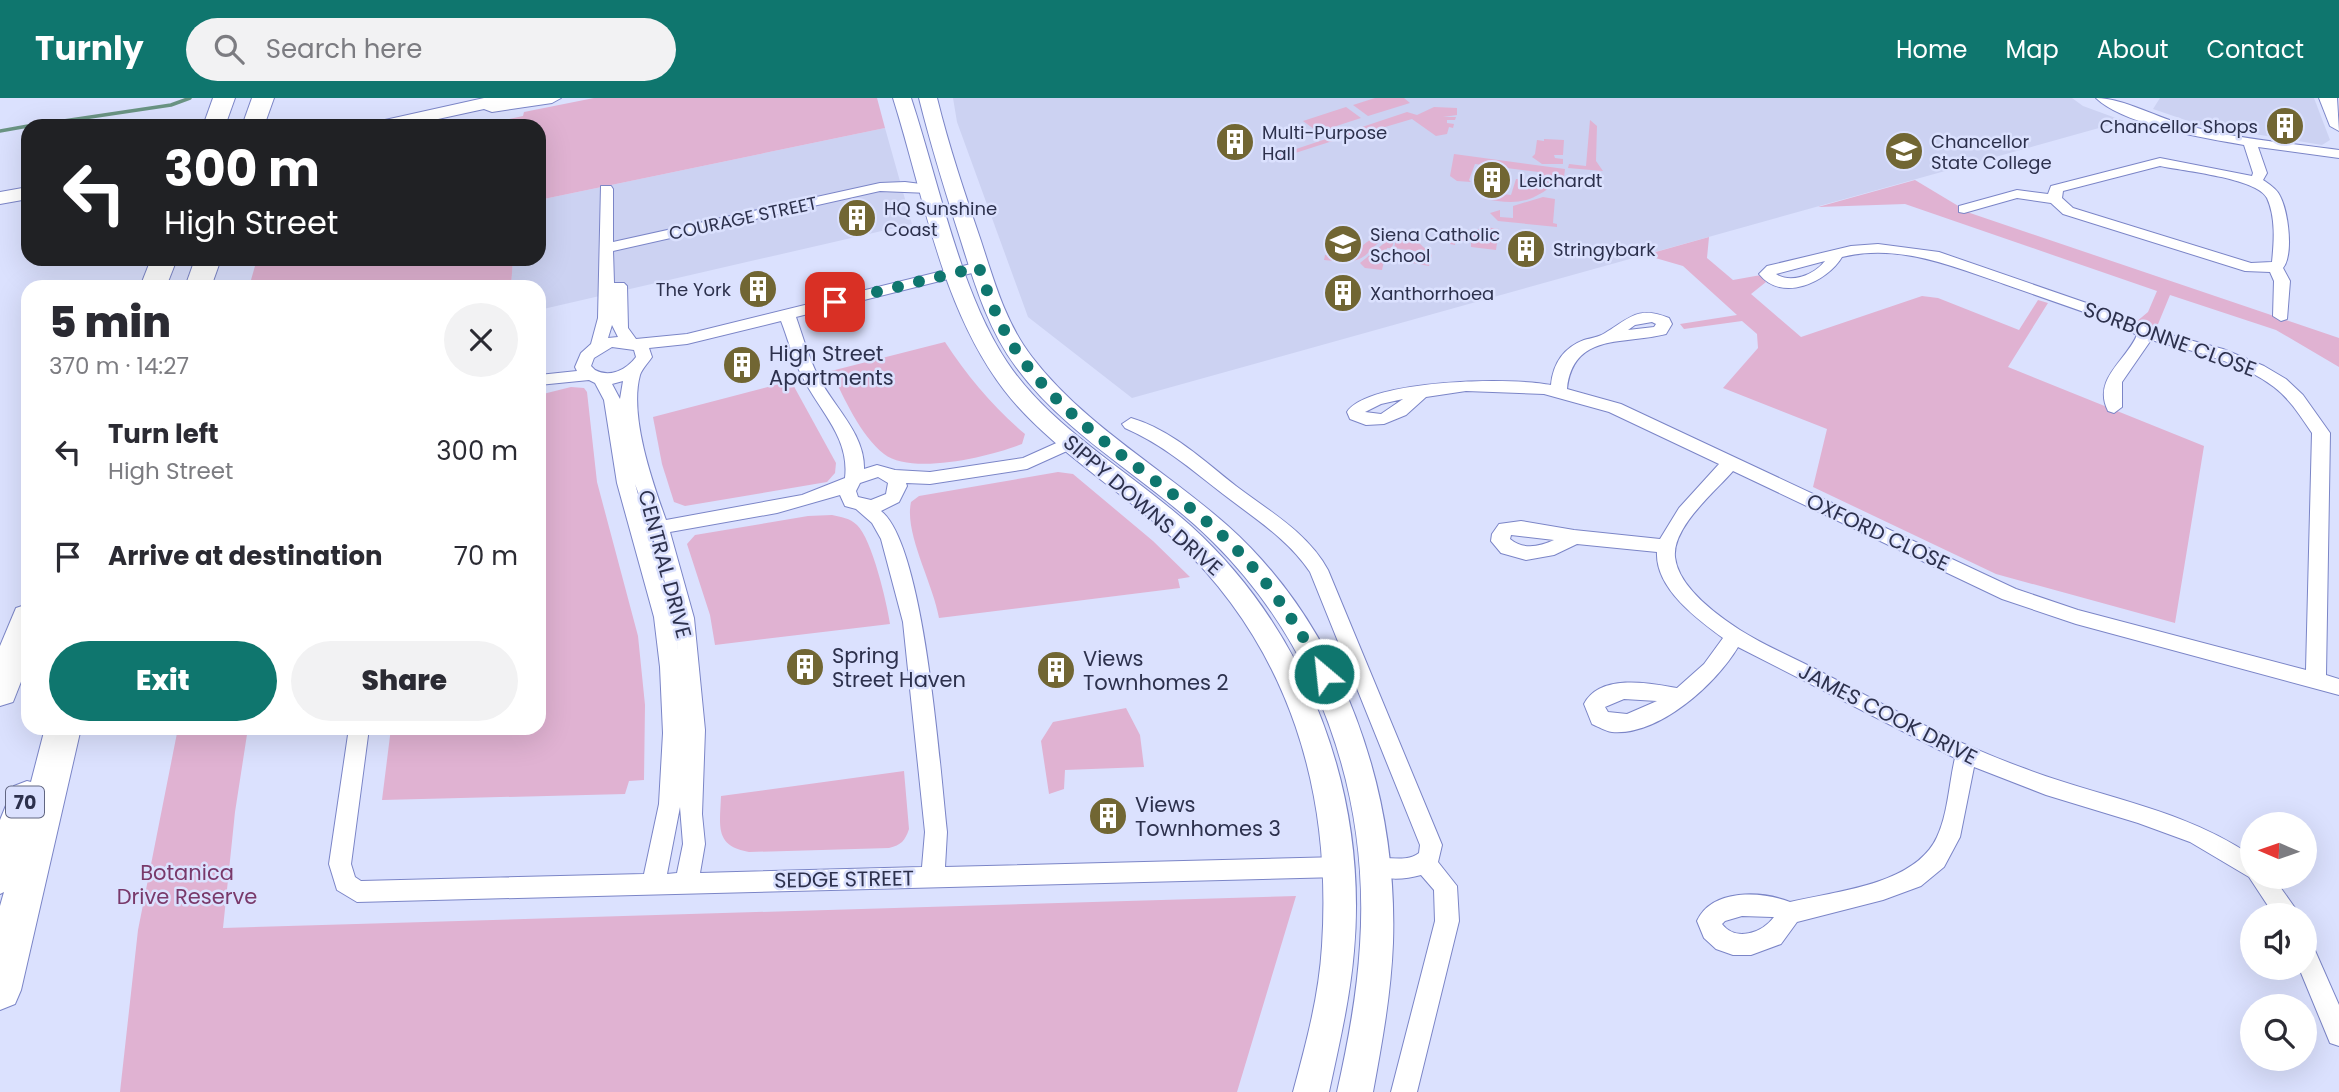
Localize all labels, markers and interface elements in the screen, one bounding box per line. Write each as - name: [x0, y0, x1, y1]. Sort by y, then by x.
- search box: [186, 18, 676, 81]
- text: Turnly: [35, 25, 144, 72]
- icon: search: [210, 30, 248, 68]
- text: Search here: [266, 31, 422, 67]
- text: Home: [1896, 33, 1968, 66]
- text: Map: [2006, 33, 2059, 66]
- text: About: [2097, 33, 2168, 66]
- text: Contact: [2206, 33, 2304, 66]
- building icon: Chancellor Shops: [2264, 105, 2306, 147]
- place label: Chancellor Shops: [2100, 114, 2258, 139]
- place label: Multi-Purpose Hall: [1262, 120, 1387, 166]
- building icon: Multi-Purpose Hall: [1214, 121, 1256, 163]
- place label: Chancellor State College: [1931, 129, 2052, 175]
- school or university icon: Chancellor State College: [1883, 130, 1925, 172]
- text: 300 m: [164, 135, 320, 203]
- icon: left: [49, 147, 140, 238]
- building icon: Leichardt: [1471, 159, 1513, 201]
- place label: Leichardt: [1519, 168, 1602, 193]
- street label: COURAGE STREET: [667, 190, 820, 246]
- place label: HQ Sunshine Coast: [884, 196, 997, 242]
- building icon: HQ Sunshine Coast: [836, 197, 878, 239]
- text: High Street: [164, 200, 338, 245]
- place label: Siena Catholic School: [1370, 222, 1500, 268]
- school or university icon: Siena Catholic School: [1322, 223, 1364, 265]
- building icon: Stringybark: [1505, 228, 1547, 270]
- place label: Stringybark: [1553, 237, 1656, 262]
- building icon: The York: [737, 268, 779, 310]
- pin: [805, 272, 865, 332]
- building icon: Xanthorrhoea: [1322, 272, 1364, 314]
- place label: The York: [656, 277, 732, 302]
- place label: Xanthorrhoea: [1370, 281, 1494, 306]
- icon: arrive: [816, 283, 854, 321]
- text: 5 min: [49, 293, 171, 352]
- street label: SORBONNE CLOSE: [2080, 294, 2260, 384]
- button: close: [444, 303, 518, 377]
- place label: High Street Apartments: [769, 339, 894, 392]
- building icon: High Street Apartments: [721, 344, 763, 386]
- text: 370 m · 14:27: [49, 350, 189, 382]
- text: Turn left: [108, 416, 219, 452]
- street label: SIPPY DOWNS DRIVE: [1057, 428, 1229, 582]
- icon: left: [49, 433, 87, 471]
- text: 300 m: [436, 433, 518, 469]
- text: High Street: [108, 455, 233, 487]
- street label: OXFORD CLOSE: [1802, 486, 1954, 578]
- street label: CENTRAL DRIVE: [631, 487, 699, 641]
- icon: arrive: [49, 538, 87, 576]
- text: Arrive at destination: [108, 538, 383, 574]
- text: 70 m: [454, 538, 518, 574]
- position arrow: [1287, 637, 1361, 711]
- button: Exit: [49, 641, 277, 721]
- button: Share: [291, 641, 518, 721]
- place label: Spring Street Haven: [832, 641, 966, 694]
- place label: Views Townhomes 2: [1083, 644, 1229, 697]
- building icon: Spring Street Haven: [784, 646, 826, 688]
- building icon: Views Townhomes 2: [1035, 649, 1077, 691]
- street label: JAMES COOK DRIVE: [1794, 656, 1982, 772]
- road number: 70: [6, 786, 44, 818]
- place label: Views Townhomes 3: [1135, 790, 1281, 843]
- building icon: Views Townhomes 3: [1087, 795, 1129, 837]
- north arrow: [2240, 812, 2317, 889]
- map controls: [2240, 812, 2317, 1071]
- park label: Botanica Drive Reserve: [117, 858, 257, 911]
- street label: SEDGE STREET: [774, 863, 914, 895]
- button: sound: [2240, 903, 2317, 980]
- button: search: [2240, 994, 2317, 1071]

